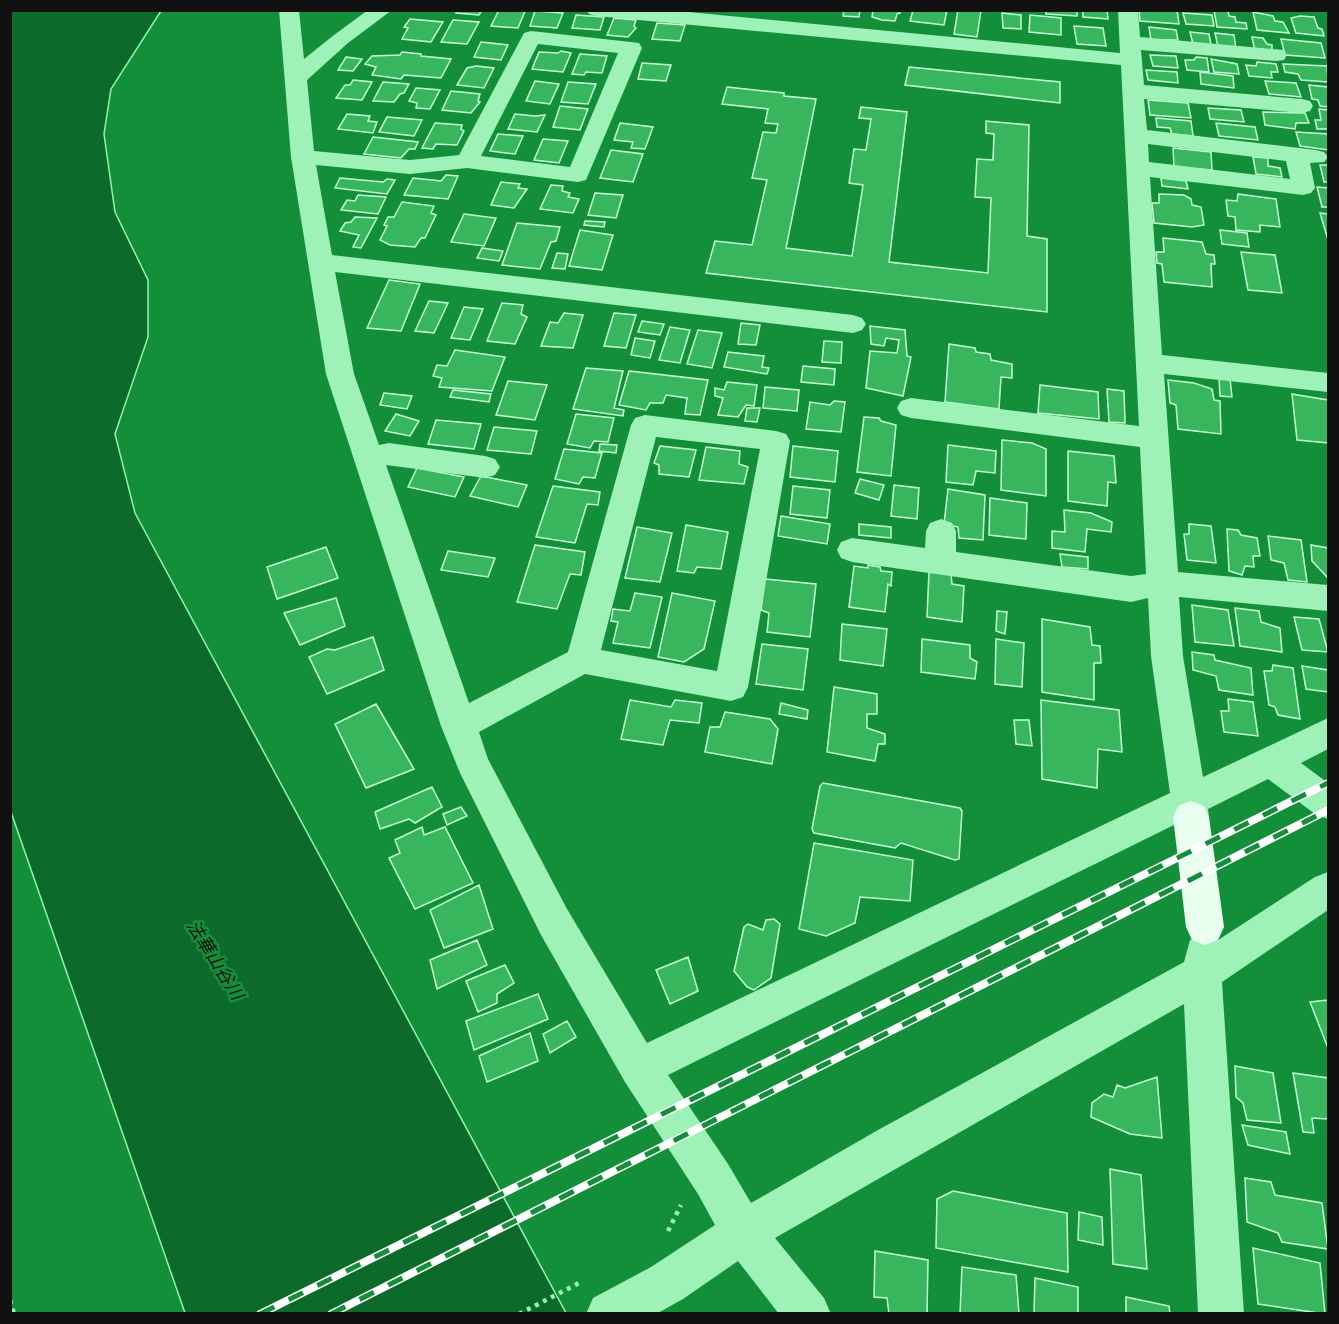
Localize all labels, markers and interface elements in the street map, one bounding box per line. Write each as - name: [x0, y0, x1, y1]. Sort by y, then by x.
- water label: 法華山谷川: [183, 915, 250, 1005]

